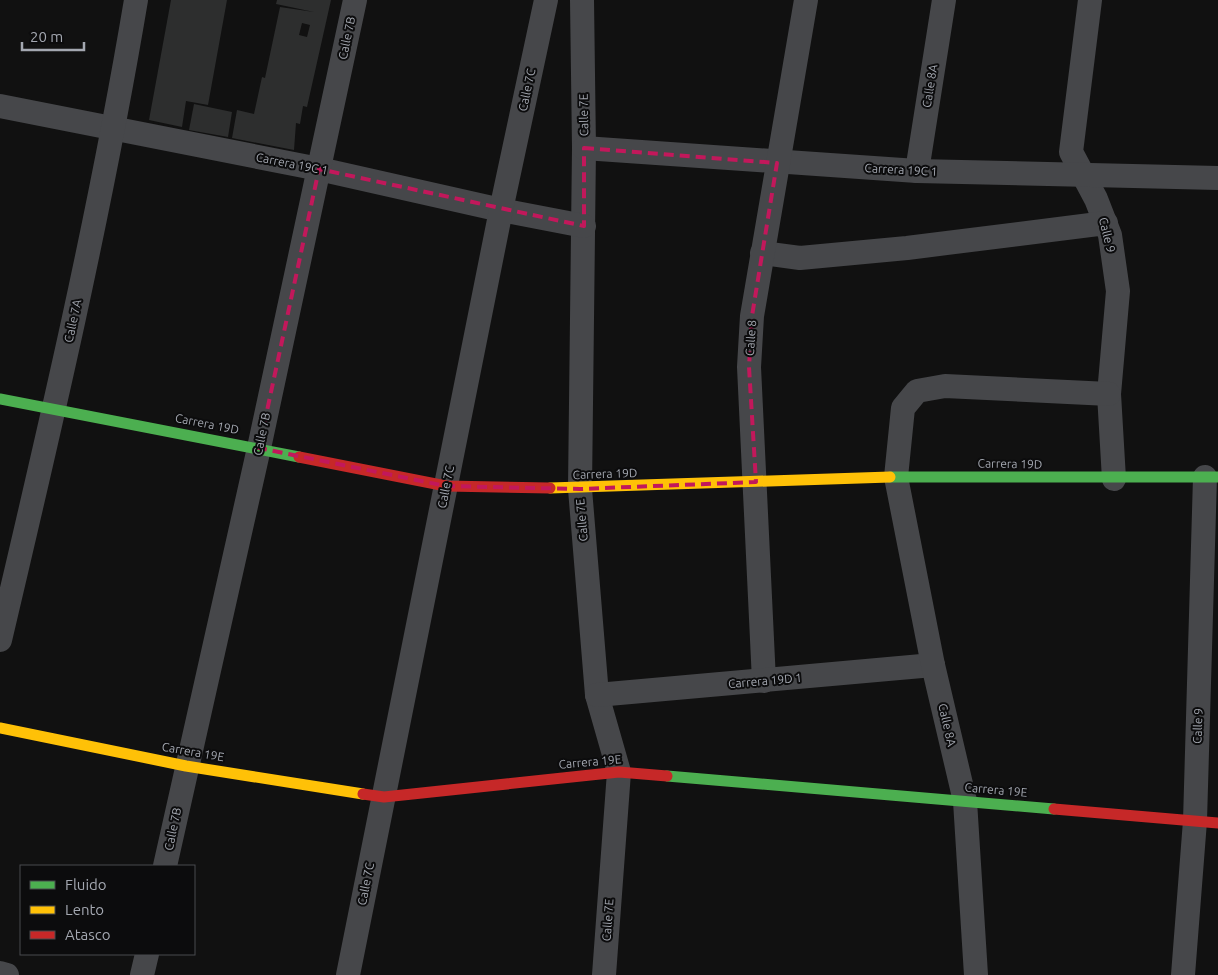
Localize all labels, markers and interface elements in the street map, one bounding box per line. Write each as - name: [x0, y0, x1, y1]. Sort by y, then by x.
- street label: Calle 7B: [336, 15, 357, 61]
- scale bar: [22, 20, 85, 52]
- text: 20 m: [30, 28, 63, 45]
- street label: Calle 8A: [920, 63, 939, 109]
- street label: Calle 7C: [516, 67, 538, 112]
- street label: Calle 7E: [577, 93, 590, 136]
- street label: Carrera 19C 1: [255, 150, 329, 177]
- street label: Carrera 19C 1: [864, 161, 938, 178]
- street label: Calle 9: [1097, 216, 1118, 254]
- street label: Calle 7A: [62, 298, 83, 344]
- street label: Calle 8: [743, 319, 758, 356]
- street label: Carrera 19D: [174, 411, 240, 436]
- street label: Calle 7B: [251, 411, 272, 457]
- street label: Carrera 19D: [978, 456, 1042, 471]
- street label: Calle 7C: [435, 464, 456, 509]
- street label: Carrera 19D: [572, 466, 638, 481]
- street label: Calle 7E: [573, 498, 590, 542]
- street label: Carrera 19D 1: [727, 671, 802, 690]
- street label: Calle 8A: [936, 702, 959, 748]
- street label: Calle 9: [1190, 708, 1205, 744]
- street label: Carrera 19E: [161, 740, 225, 763]
- street label: Carrera 19E: [558, 752, 622, 771]
- street label: Carrera 19E: [964, 780, 1028, 799]
- street label: Calle 7B: [162, 806, 183, 852]
- street label: Calle 7C: [355, 861, 376, 906]
- legend: [20, 865, 195, 955]
- text: Fluido: [65, 876, 107, 893]
- street label: Calle 7E: [600, 898, 615, 942]
- text: Lento: [65, 901, 104, 918]
- text: Atasco: [65, 926, 111, 943]

